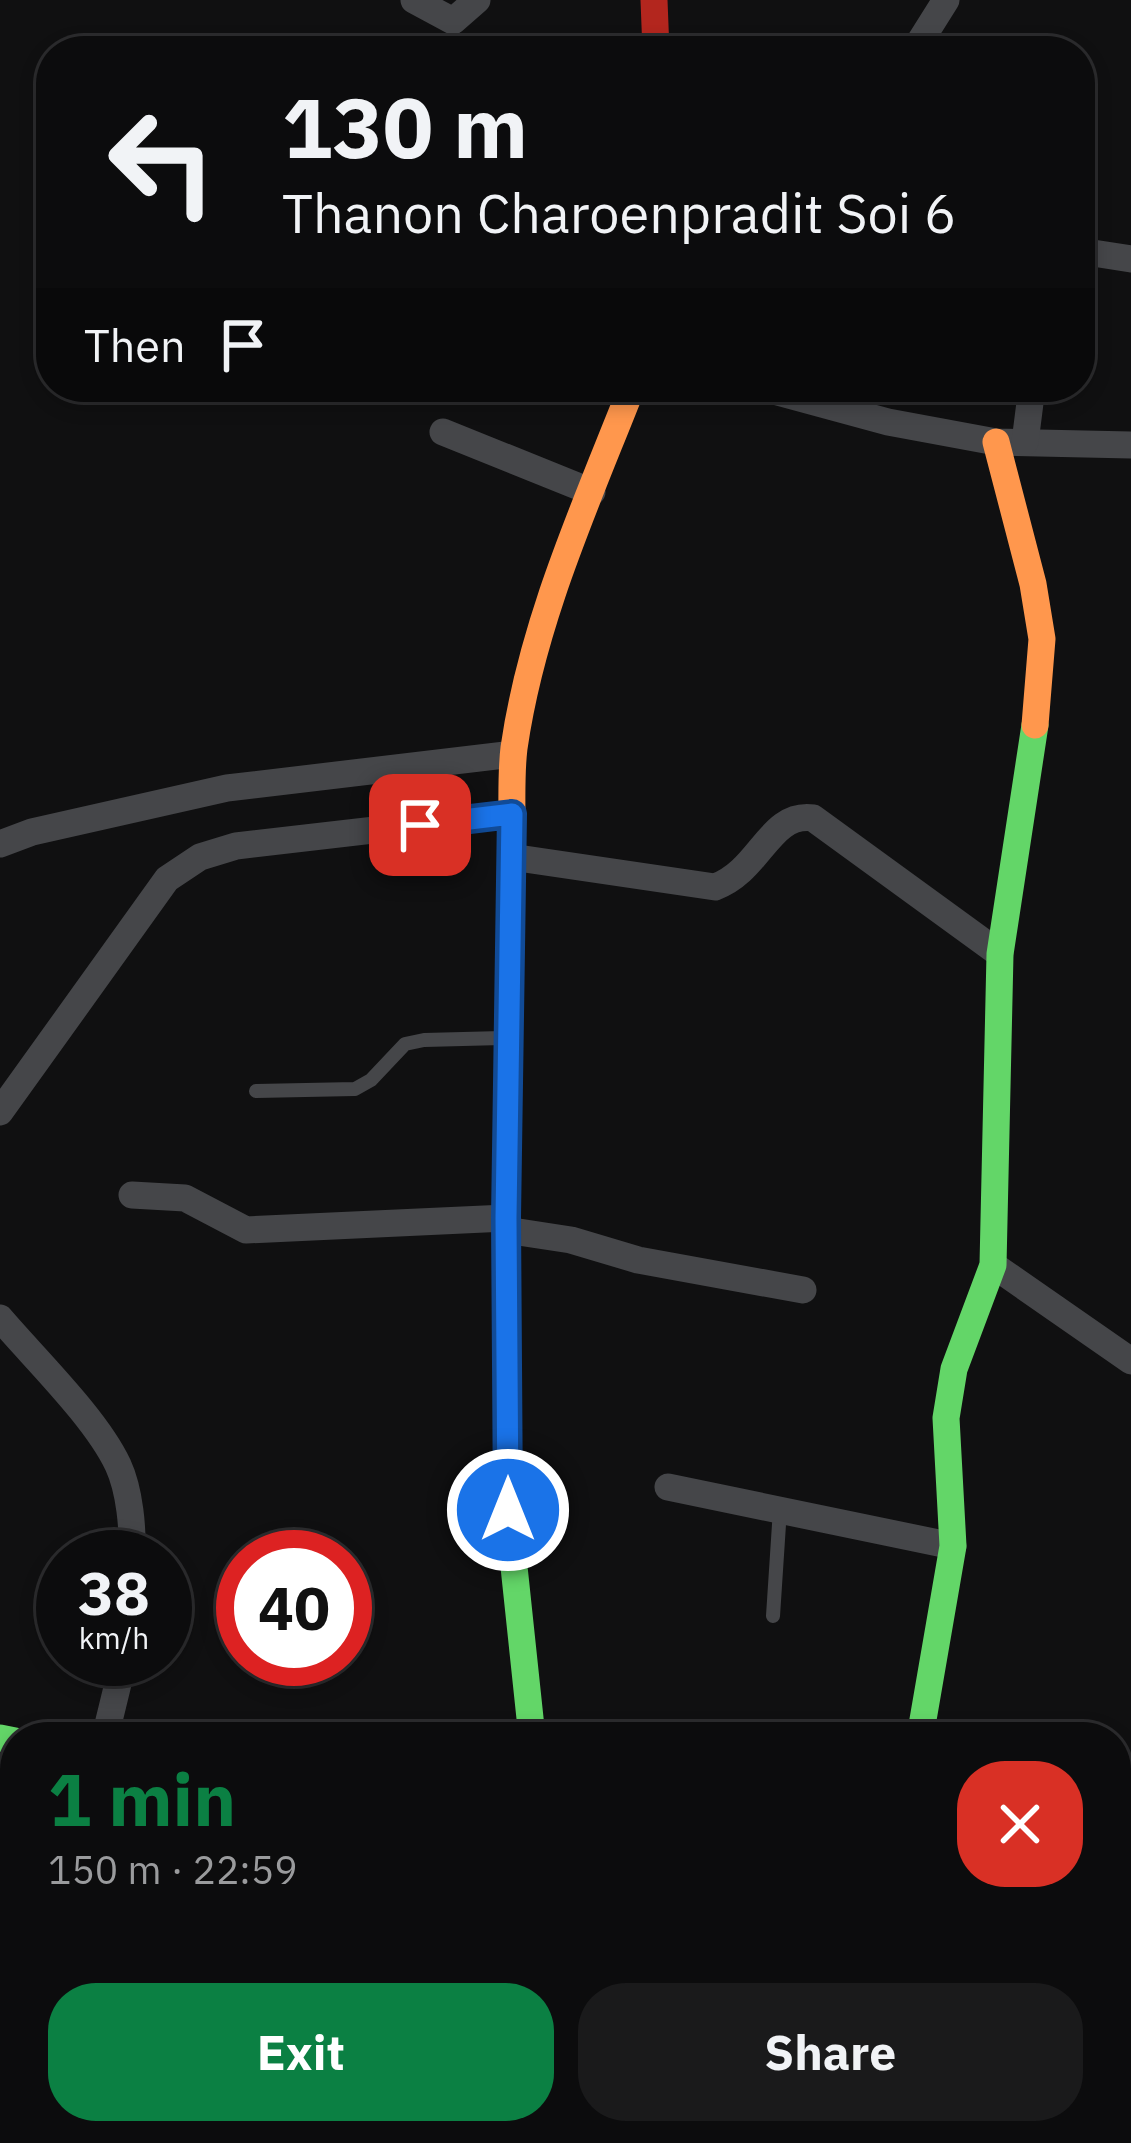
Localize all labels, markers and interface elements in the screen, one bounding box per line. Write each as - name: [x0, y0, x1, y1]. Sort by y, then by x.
- text: 130 m: [282, 72, 528, 181]
- icon: left: [84, 84, 240, 240]
- text: Thanon Charoenpradit Soi 6: [282, 178, 956, 248]
- icon: arrive: [210, 312, 276, 378]
- text: Then: [84, 316, 186, 374]
- pin: [369, 774, 471, 876]
- icon: arrive: [387, 792, 453, 858]
- position arrow: [445, 1447, 571, 1573]
- speed limit sign: 40: [216, 1530, 372, 1686]
- text: 38: [78, 1553, 150, 1632]
- text: km/h: [79, 1618, 149, 1657]
- text: 1 min: [48, 1752, 236, 1846]
- button: close: [957, 1761, 1083, 1887]
- text: 150 m · 22:59: [48, 1844, 298, 1895]
- button: Exit: [48, 1983, 554, 2121]
- button: Share: [578, 1983, 1083, 2121]

